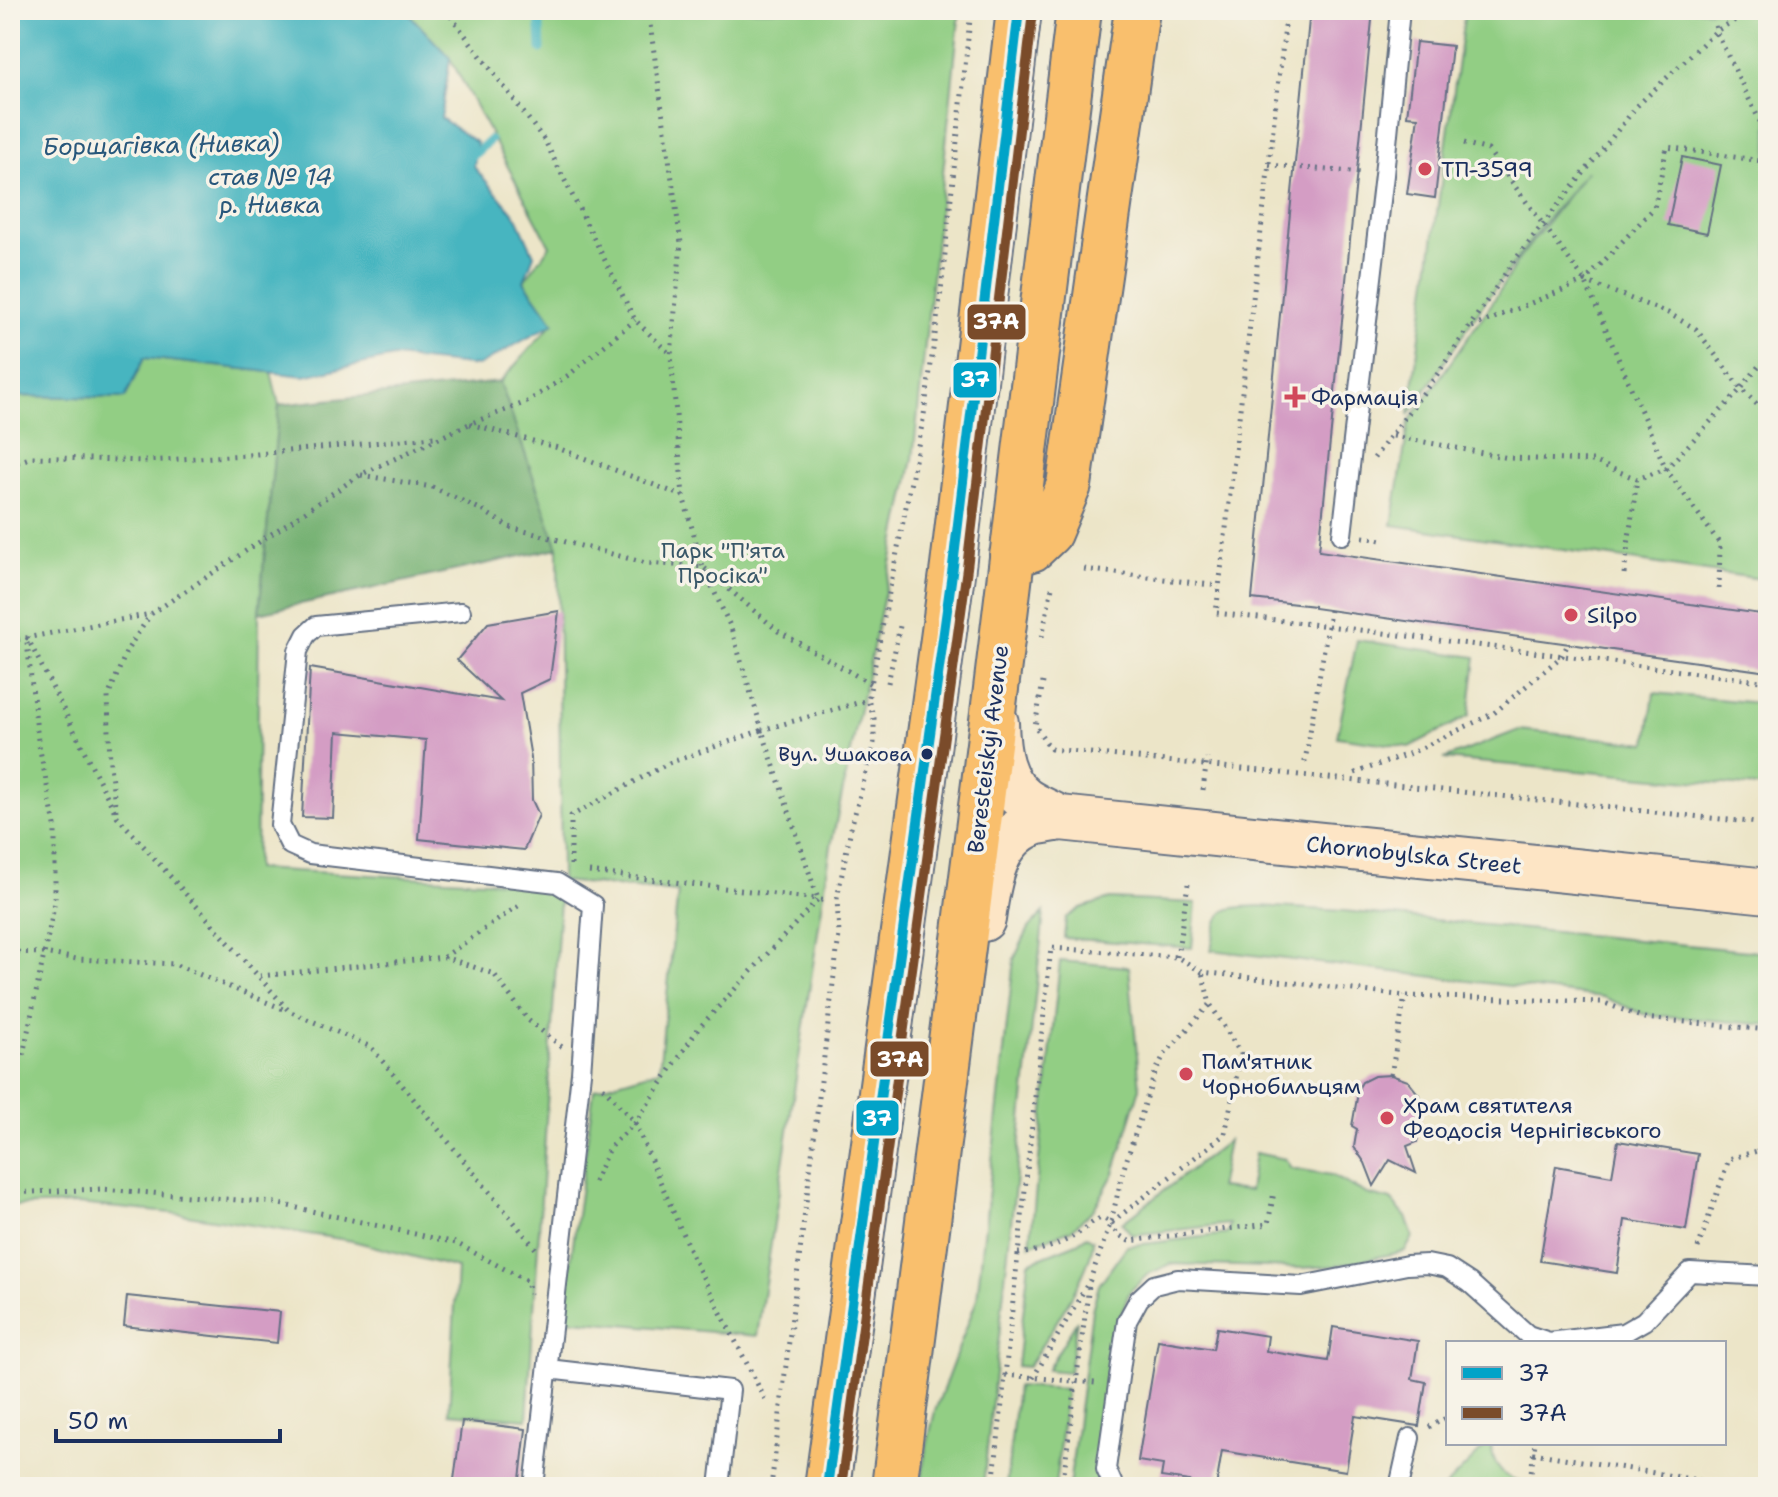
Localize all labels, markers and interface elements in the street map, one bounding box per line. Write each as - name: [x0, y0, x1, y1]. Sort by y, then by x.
- water label: Борщагівка (Нивка): [42, 127, 280, 163]
- place label: ТП-3599: [1441, 155, 1533, 184]
- marker: ТП-3599: [1416, 160, 1434, 178]
- water label: став № 14 р. Нивка: [208, 161, 332, 221]
- line badge: 37А: [966, 303, 1027, 341]
- text: 37А: [973, 307, 1020, 336]
- line badge: 37: [952, 361, 998, 399]
- text: 37: [960, 365, 990, 394]
- place label: Фармація: [1311, 383, 1419, 412]
- marker: Фармація: [1286, 388, 1304, 406]
- park label: Парк "П'ята Просіка": [661, 536, 785, 590]
- place label: Silpo: [1587, 601, 1638, 630]
- marker: Silpo: [1562, 606, 1580, 624]
- street label: Beresteiskyi Avenue: [961, 643, 1015, 855]
- place label: Вул. Ушакова: [778, 741, 913, 767]
- marker: Вул. Ушакова: [919, 746, 935, 762]
- street label: Chornobylska Street: [1305, 829, 1523, 881]
- line badge: 37А: [869, 1040, 930, 1078]
- text: 37А: [877, 1045, 924, 1074]
- place label: Пам'ятник Чорнобильцям: [1202, 1047, 1361, 1101]
- marker: Пам'ятник Чорнобильцям: [1177, 1065, 1195, 1083]
- place label: Храм святителя Феодосія Чернігівського: [1403, 1091, 1662, 1145]
- line badge: 37: [855, 1099, 900, 1137]
- text: 37: [862, 1104, 892, 1133]
- marker: Храм святителя Феодосія Чернігівського: [1378, 1109, 1396, 1127]
- legend: [1446, 1341, 1726, 1445]
- text: 37: [1518, 1357, 1550, 1389]
- scale bar: [56, 1393, 280, 1443]
- text: 37А: [1518, 1397, 1567, 1429]
- text: 50 m: [68, 1405, 128, 1437]

